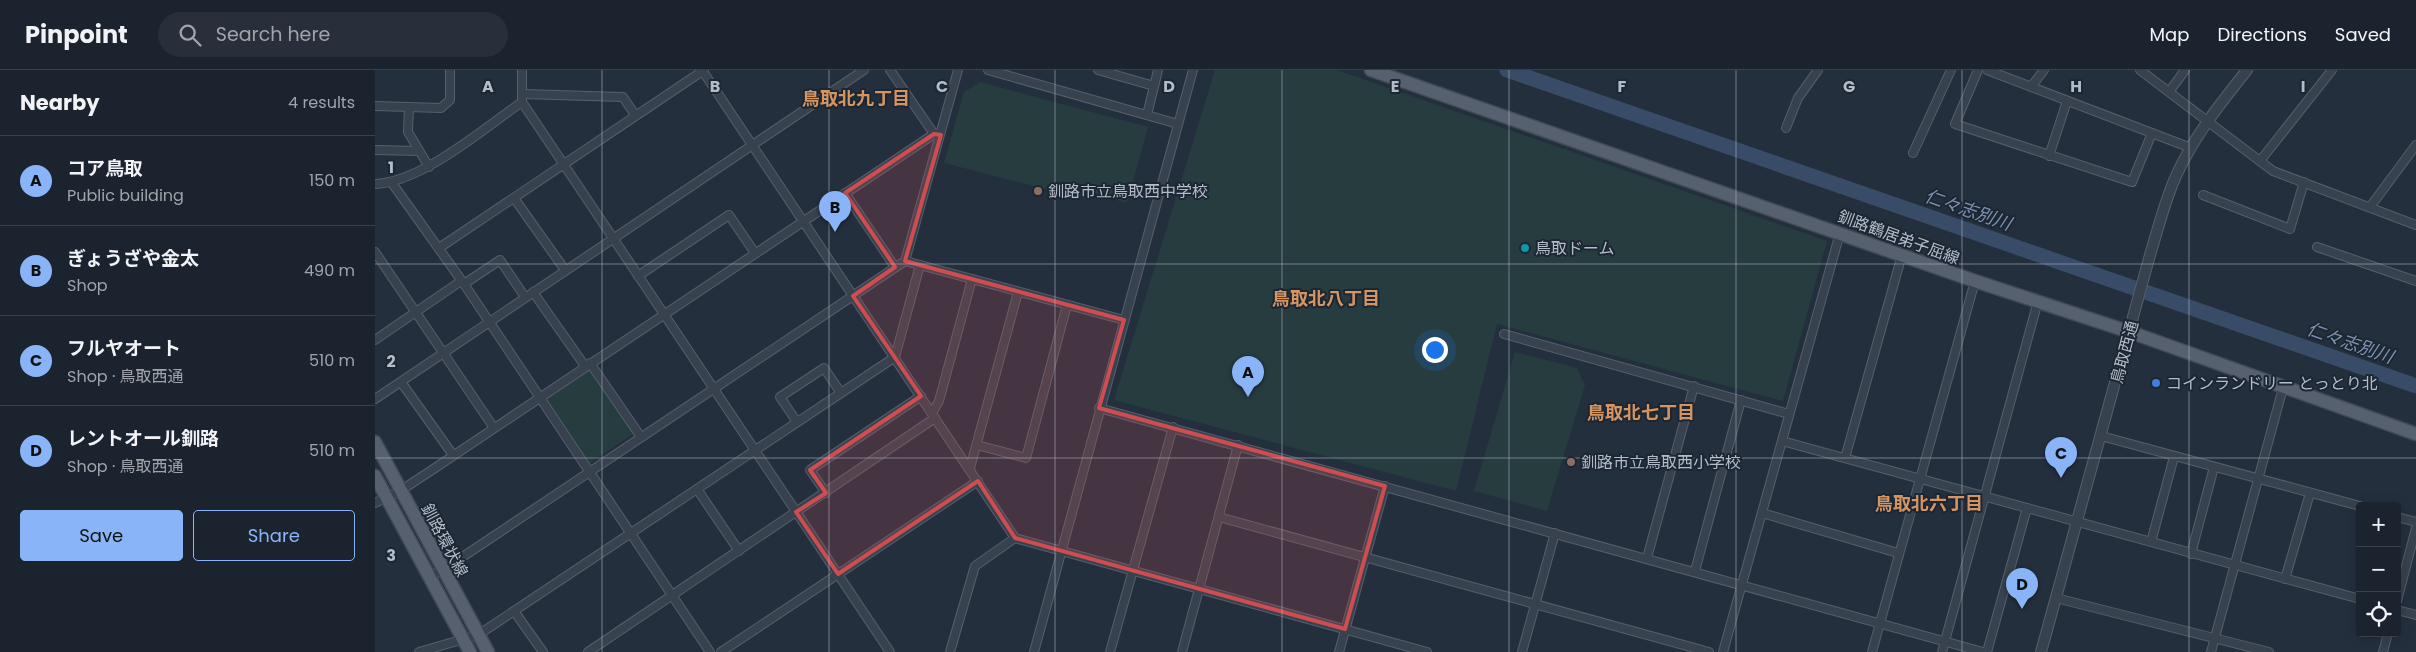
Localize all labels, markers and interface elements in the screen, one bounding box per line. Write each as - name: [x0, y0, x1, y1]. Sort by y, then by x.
- search box: [158, 12, 508, 57]
- text: Pinpoint: [25, 18, 128, 51]
- icon: search: [176, 21, 204, 49]
- text: Search here: [216, 21, 330, 48]
- text: Map: [2150, 22, 2189, 47]
- text: Directions: [2217, 22, 2307, 47]
- text: Saved: [2335, 22, 2391, 47]
- text: A: [482, 75, 494, 98]
- text: B: [710, 75, 720, 98]
- text: C: [936, 75, 948, 98]
- text: D: [1163, 75, 1175, 98]
- text: E: [1391, 75, 1399, 98]
- text: F: [1618, 75, 1627, 98]
- text: G: [1843, 75, 1855, 98]
- text: H: [2070, 75, 2082, 98]
- text: I: [2301, 75, 2305, 98]
- district label: 鳥取北九丁目: [802, 86, 910, 111]
- text: Nearby: [20, 88, 100, 117]
- text: 4 results: [288, 91, 355, 114]
- text: コア鳥取: [67, 155, 143, 182]
- text: 1: [388, 156, 394, 179]
- text: A: [30, 169, 42, 192]
- text: 150 m: [309, 169, 355, 192]
- place label: 釧路市立鳥取西中学校: [1048, 180, 1208, 203]
- water label: 仁々志別川: [1922, 183, 2017, 237]
- text: Public building: [67, 184, 184, 207]
- marker: 釧路市立鳥取西中学校: [1032, 185, 1044, 197]
- pin: B: [819, 191, 851, 232]
- street label: 釧路鶴居弟子屈線: [1835, 205, 1963, 270]
- place label: 鳥取ドーム: [1535, 237, 1615, 260]
- marker: 鳥取ドーム: [1519, 242, 1531, 254]
- text: ぎょうざや金太: [67, 245, 199, 272]
- text: B: [31, 259, 41, 282]
- text: 490 m: [304, 259, 355, 282]
- text: Shop: [67, 274, 108, 297]
- district label: 鳥取北八丁目: [1272, 286, 1380, 311]
- water label: 仁々志別川: [2304, 316, 2399, 370]
- street label: 鳥取西通: [2105, 318, 2144, 386]
- text: フルヤオート: [67, 335, 181, 362]
- your location: [1422, 337, 1448, 363]
- text: C: [30, 349, 42, 372]
- text: 510 m: [309, 349, 355, 372]
- text: 2: [386, 350, 396, 373]
- pin: A: [1232, 356, 1264, 397]
- text: Shop · 鳥取西通: [67, 365, 184, 388]
- place label: コインランドリー とっとり北: [2166, 372, 2378, 395]
- marker: コインランドリー とっとり北: [2150, 377, 2162, 389]
- district label: 鳥取北七丁目: [1587, 400, 1695, 425]
- text: レントオール釧路: [67, 425, 219, 452]
- pin: C: [2045, 437, 2077, 478]
- text: D: [30, 439, 42, 462]
- text: 510 m: [309, 439, 355, 462]
- place label: 釧路市立鳥取西小学校: [1581, 451, 1741, 474]
- text: Shop · 鳥取西通: [67, 455, 184, 478]
- marker: 釧路市立鳥取西小学校: [1565, 456, 1577, 468]
- district label: 鳥取北六丁目: [1875, 491, 1983, 516]
- street label: 釧路環状線: [416, 500, 473, 581]
- map controls: [2356, 502, 2401, 637]
- button: +: [2356, 502, 2401, 547]
- button: Save: [20, 510, 183, 561]
- button: Share: [193, 510, 355, 561]
- text: 3: [386, 544, 396, 567]
- button: −: [2356, 547, 2401, 592]
- pin: D: [2006, 568, 2038, 609]
- button: locate: [2356, 592, 2401, 637]

